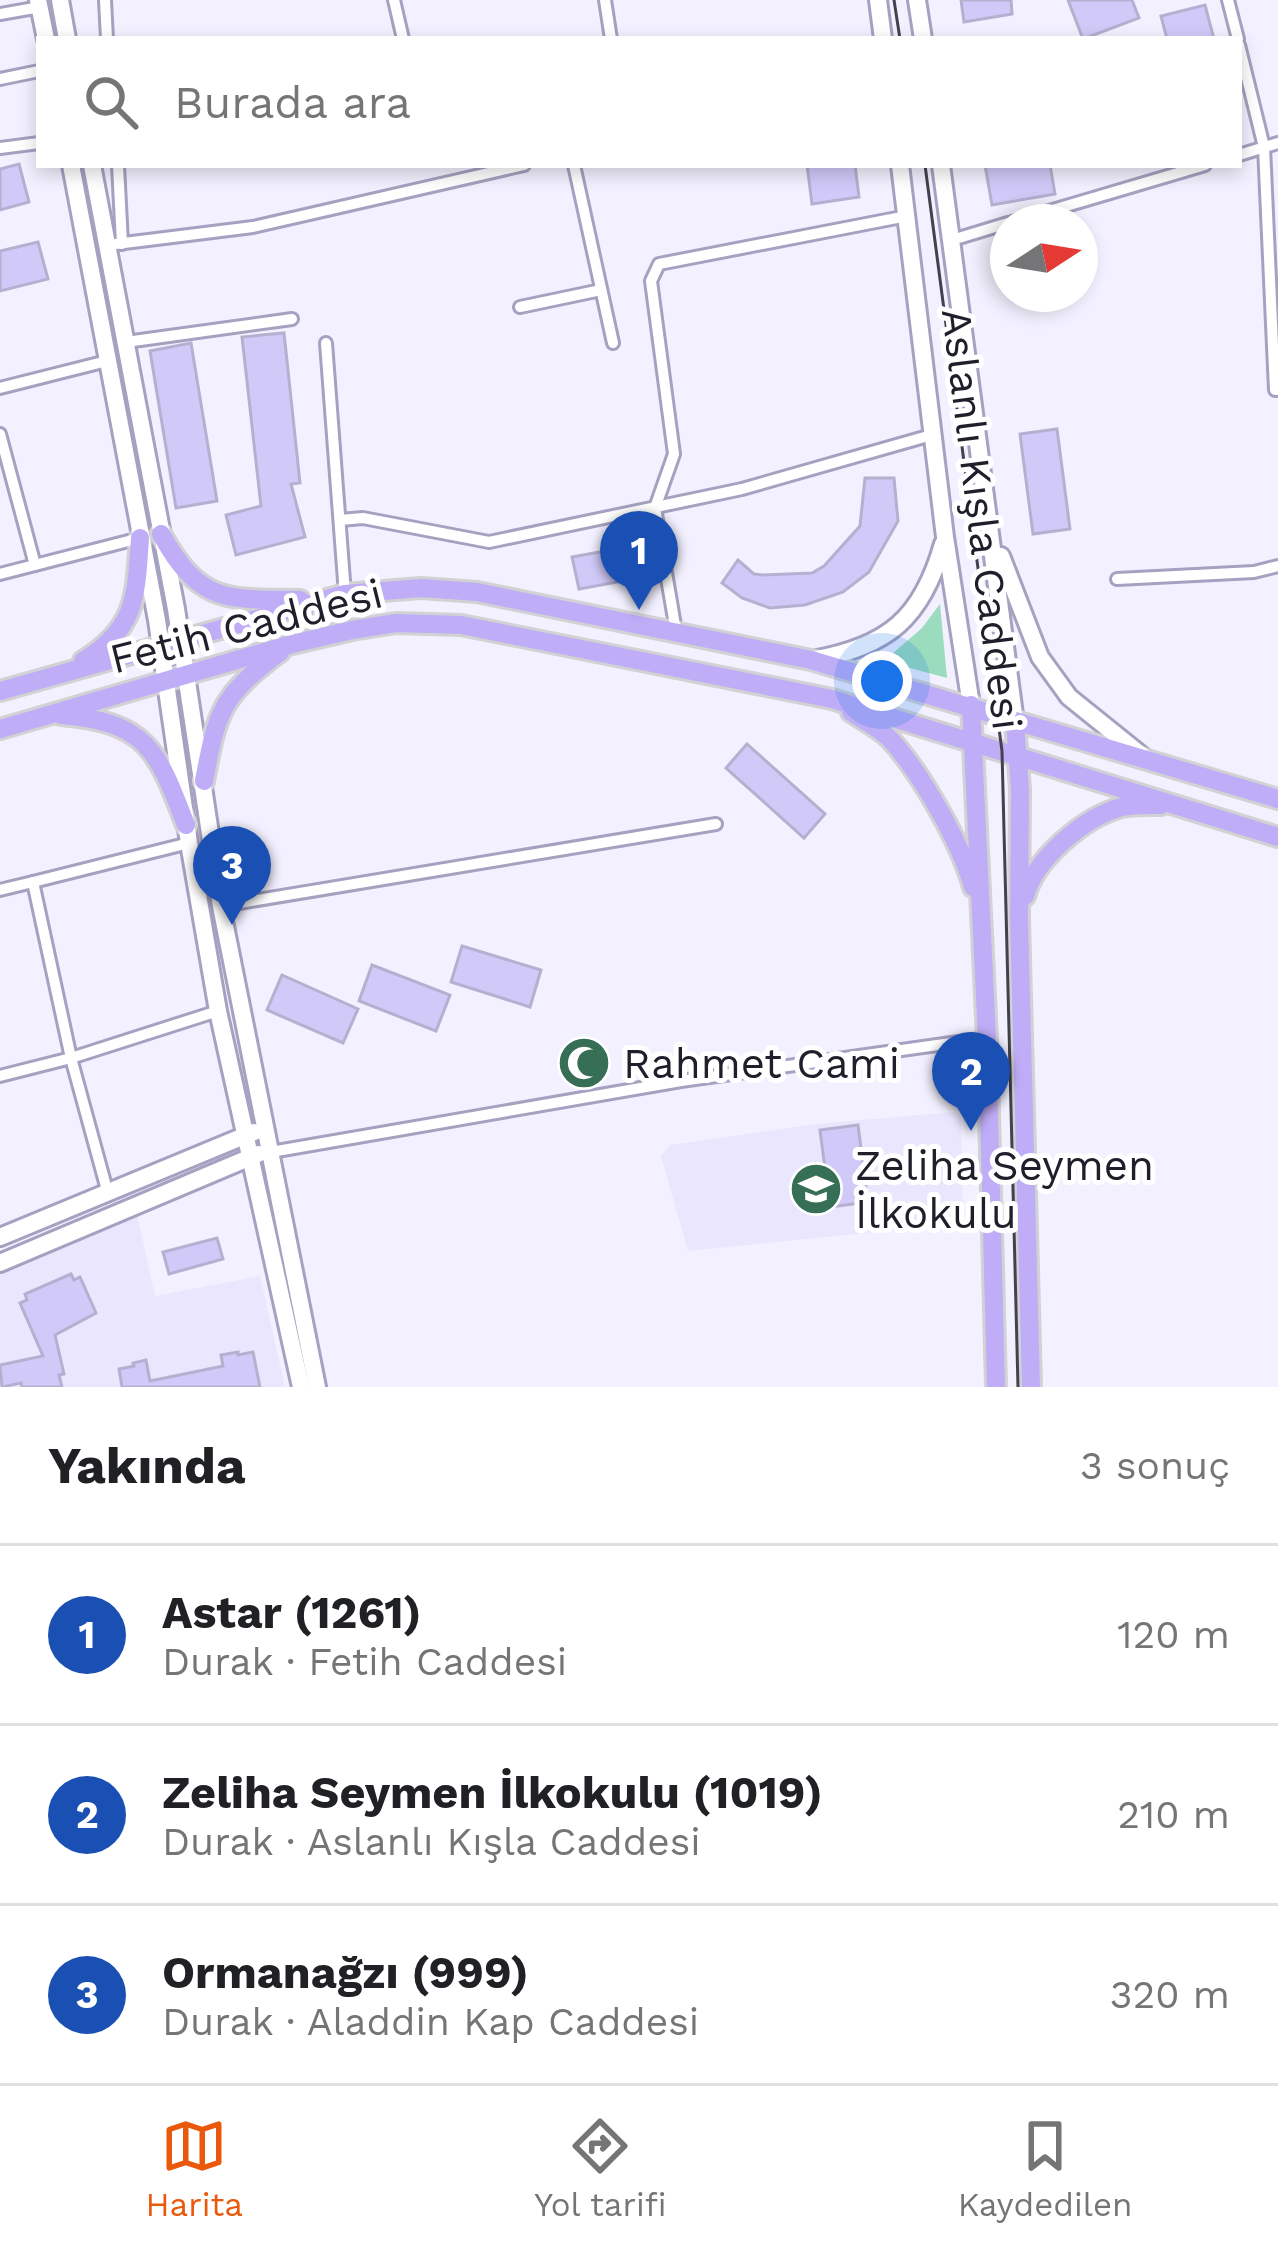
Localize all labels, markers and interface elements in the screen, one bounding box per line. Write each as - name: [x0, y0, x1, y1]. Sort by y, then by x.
- search box: [36, 36, 1242, 168]
- icon: search: [78, 69, 144, 135]
- text: Burada ara: [174, 76, 411, 129]
- north arrow: [990, 204, 1098, 312]
- street label: Aslanlı Kışla Caddesi: [932, 305, 1032, 733]
- pin: 1: [600, 511, 678, 610]
- street label: Fetih Caddesi: [105, 569, 387, 683]
- your location: [852, 651, 912, 711]
- pin: 3: [193, 826, 271, 925]
- pin: 2: [932, 1032, 1010, 1131]
- mosque icon: Rahmet Cami: [556, 1035, 612, 1091]
- place label: Rahmet Cami: [623, 1039, 900, 1088]
- place label: Zeliha Seymen İlkokulu: [855, 1141, 1154, 1238]
- school or university icon: Zeliha Seymen İlkokulu: [788, 1161, 844, 1217]
- text: Yakında: [48, 1436, 245, 1495]
- text: 3 sonuç: [1080, 1443, 1230, 1488]
- text: Astar (1261): [162, 1586, 421, 1639]
- text: 1: [79, 1612, 95, 1657]
- text: 120 m: [1117, 1612, 1230, 1657]
- text: Durak · Fetih Caddesi: [162, 1639, 567, 1684]
- text: Zeliha Seymen İlkokulu (1019): [162, 1766, 823, 1819]
- text: 2: [75, 1792, 99, 1837]
- text: 210 m: [1117, 1792, 1230, 1837]
- text: Durak · Aslanlı Kışla Caddesi: [162, 1819, 701, 1864]
- text: Ormanağzı (999): [162, 1946, 529, 1999]
- text: 3: [75, 1972, 99, 2017]
- text: 320 m: [1110, 1972, 1230, 2017]
- text: Durak · Aladdin Kap Caddesi: [162, 1999, 699, 2044]
- tab: Harita: [146, 2113, 243, 2224]
- tab: Yol tarifi: [534, 2113, 667, 2224]
- tab: Kaydedilen: [958, 2113, 1132, 2224]

